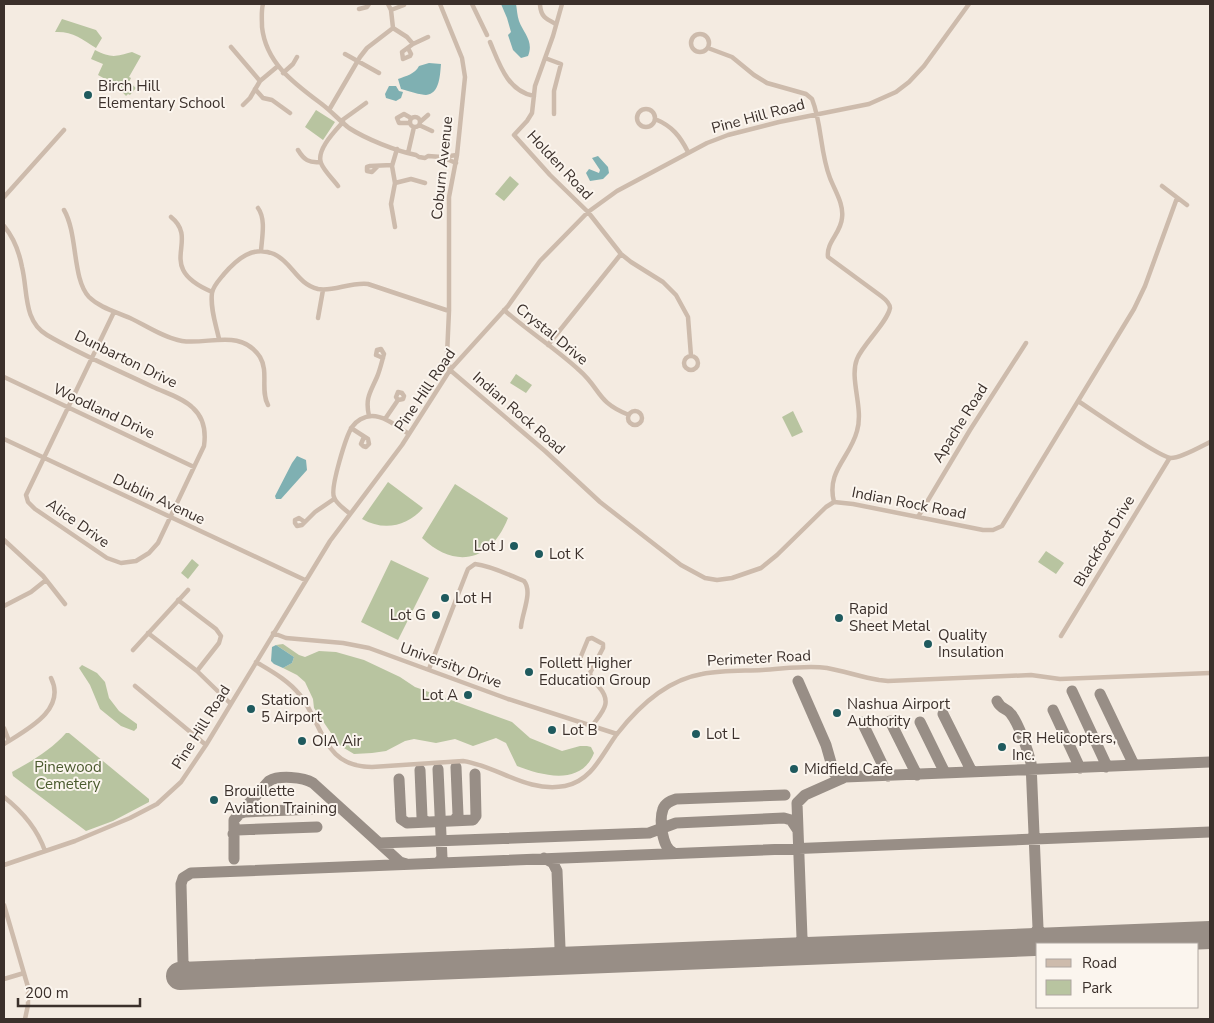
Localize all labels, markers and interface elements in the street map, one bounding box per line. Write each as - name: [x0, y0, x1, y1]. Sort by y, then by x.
- place label: Birch Hill Elementary School: [98, 76, 225, 113]
- marker: Birch Hill Elementary School: [82, 89, 94, 101]
- street label: Pine Hill Road: [709, 94, 807, 138]
- street label: Coburn Avenue: [427, 115, 457, 221]
- street label: Holden Road: [523, 126, 597, 204]
- street label: Crystal Drive: [512, 299, 592, 369]
- street label: Dunbarton Drive: [71, 325, 181, 393]
- street label: Pine Hill Road: [390, 345, 460, 435]
- street label: Indian Rock Road: [469, 367, 569, 459]
- street label: Woodland Drive: [50, 379, 158, 443]
- street label: Apache Road: [928, 380, 992, 466]
- street label: Dublin Avenue: [110, 469, 208, 529]
- street label: Indian Rock Road: [850, 482, 968, 524]
- street label: Blackfoot Drive: [1069, 492, 1139, 590]
- street label: Alice Drive: [42, 494, 114, 552]
- place label: Lot J: [474, 536, 504, 556]
- marker: Lot J: [508, 540, 520, 552]
- place label: Lot K: [549, 544, 584, 564]
- marker: Lot K: [533, 548, 545, 560]
- place label: Lot H: [455, 588, 492, 608]
- marker: Lot H: [439, 592, 451, 604]
- place label: Rapid Sheet Metal: [849, 599, 931, 636]
- place label: Lot G: [390, 605, 426, 625]
- marker: Lot G: [430, 609, 442, 621]
- marker: Rapid Sheet Metal: [833, 612, 845, 624]
- place label: Quality Insulation: [938, 625, 1004, 662]
- street label: University Drive: [397, 637, 505, 693]
- marker: Quality Insulation: [922, 638, 934, 650]
- street label: Perimeter Road: [707, 645, 811, 671]
- place label: Follett Higher Education Group: [539, 653, 651, 690]
- marker: Follett Higher Education Group: [523, 666, 535, 678]
- street label: Pine Hill Road: [167, 681, 235, 773]
- place label: Lot A: [422, 685, 458, 705]
- marker: Lot A: [462, 689, 474, 701]
- place label: Station 5 Airport: [261, 690, 322, 727]
- place label: Nashua Airport Authority: [847, 694, 951, 731]
- marker: Station 5 Airport: [245, 703, 257, 715]
- marker: Nashua Airport Authority: [831, 707, 843, 719]
- place label: Lot B: [562, 720, 598, 740]
- marker: Lot B: [546, 724, 558, 736]
- place label: Lot L: [706, 724, 740, 744]
- marker: Lot L: [690, 728, 702, 740]
- place label: CR Helicopters, Inc.: [1012, 728, 1116, 765]
- place label: OIA Air: [312, 731, 363, 751]
- marker: OIA Air: [296, 735, 308, 747]
- marker: CR Helicopters, Inc.: [996, 741, 1008, 753]
- park label: Pinewood Cemetery: [34, 757, 102, 794]
- place label: Midfield Cafe: [804, 759, 893, 779]
- marker: Midfield Cafe: [788, 763, 800, 775]
- place label: Brouillette Aviation Training: [224, 781, 337, 818]
- marker: Brouillette Aviation Training: [208, 794, 220, 806]
- legend: [1036, 943, 1199, 1008]
- text: Road: [1082, 953, 1117, 973]
- scale bar: [18, 976, 140, 1008]
- text: Park: [1082, 978, 1112, 998]
- text: 200 m: [25, 983, 69, 1003]

